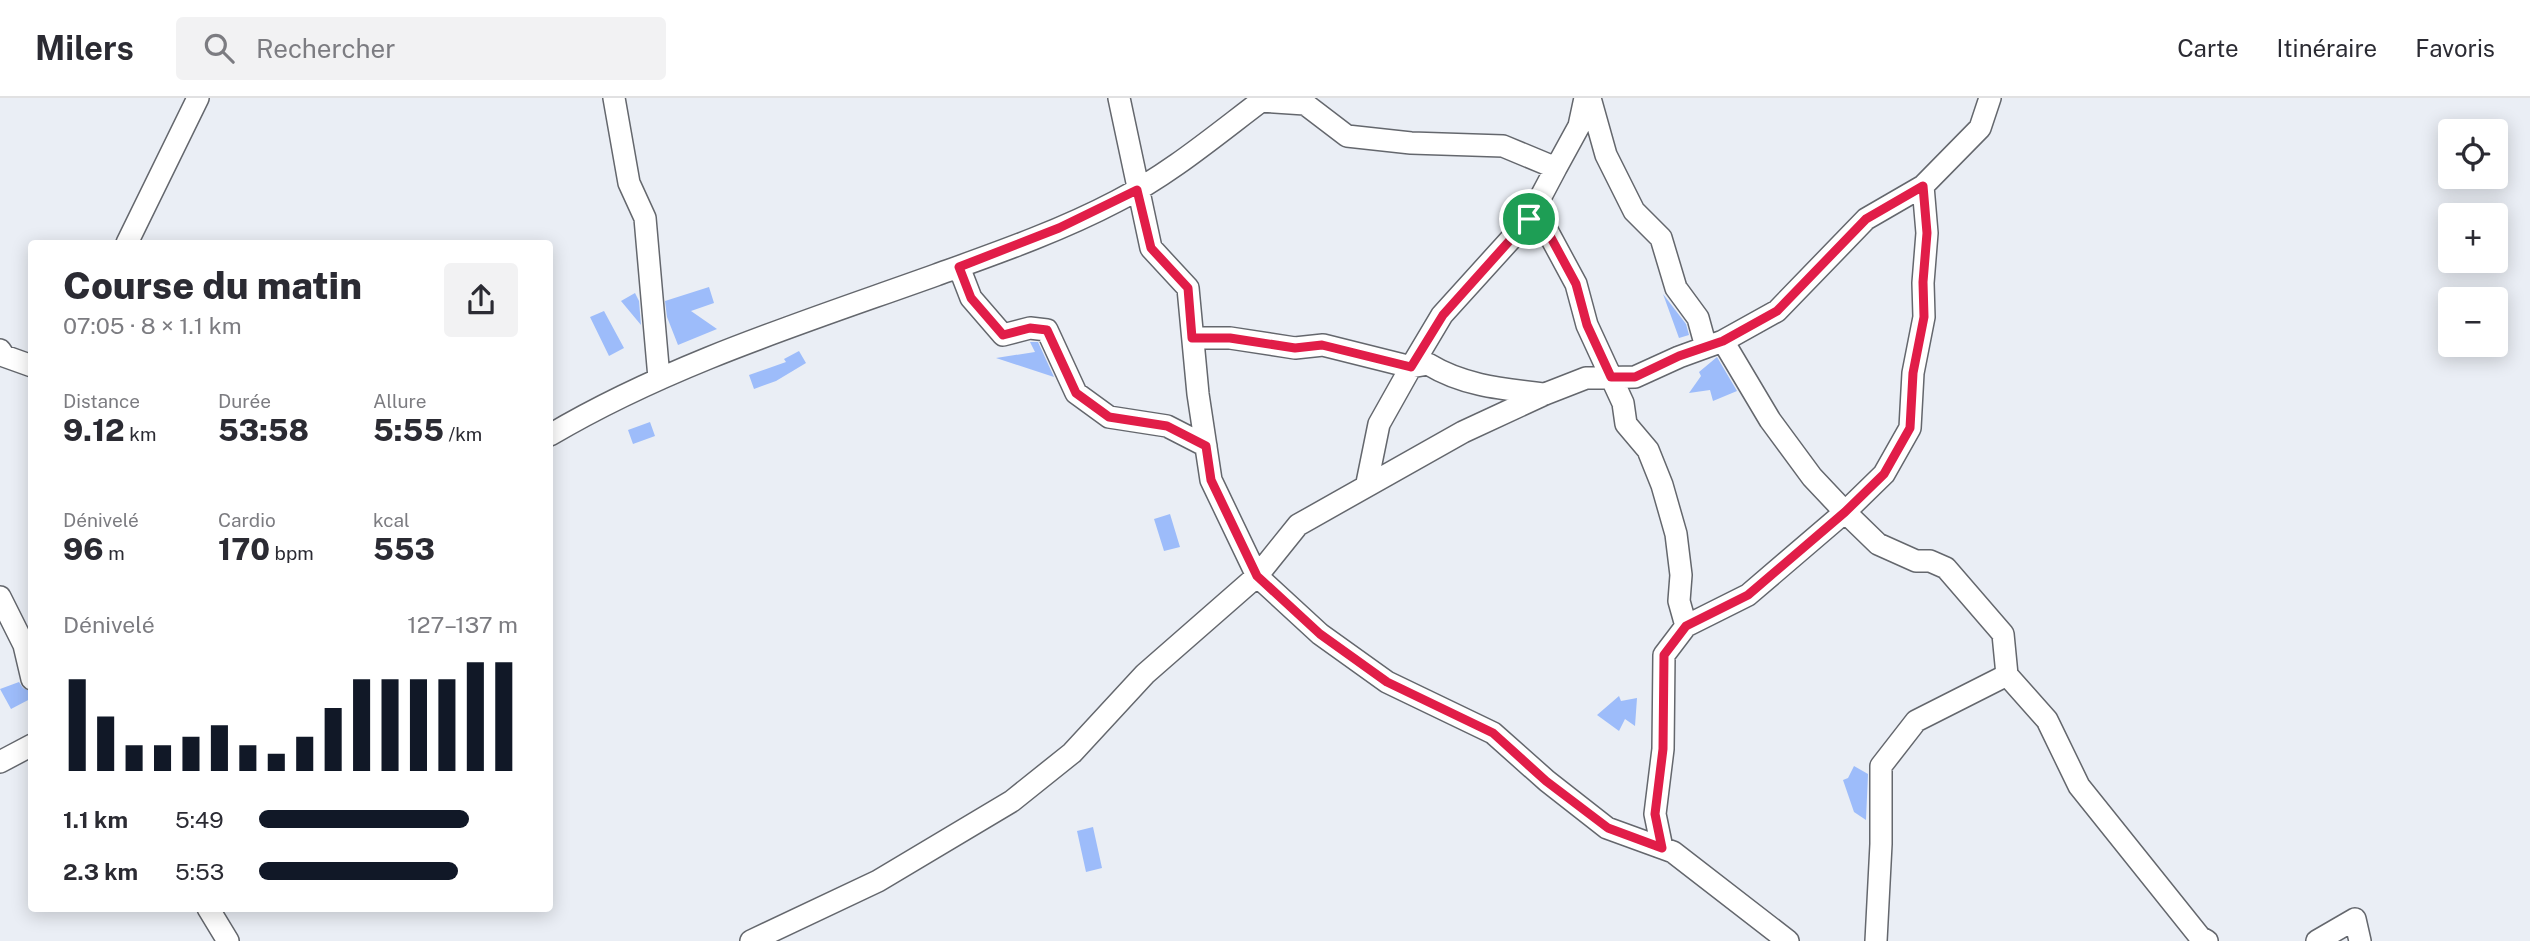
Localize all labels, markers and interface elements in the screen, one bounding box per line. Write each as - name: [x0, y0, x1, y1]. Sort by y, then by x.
- search box: [176, 17, 666, 80]
- text: Milers: [35, 29, 134, 67]
- icon: search: [200, 29, 238, 67]
- text: Rechercher: [256, 33, 395, 64]
- text: Carte: [2177, 34, 2239, 62]
- text: Itinéraire: [2277, 34, 2377, 62]
- text: Favoris: [2415, 34, 2495, 62]
- map controls: [2438, 119, 2508, 357]
- button: locate: [2438, 119, 2508, 189]
- pin: [1499, 189, 1559, 249]
- icon: arrive: [1510, 200, 1548, 238]
- button: +: [2438, 203, 2508, 273]
- text: Course du matin: [63, 263, 362, 308]
- button: share: [444, 263, 518, 337]
- button: −: [2438, 287, 2508, 357]
- text: 07:05 · 8 × 1.1 km: [63, 312, 242, 339]
- text: Distance: [63, 390, 140, 412]
- text: Durée: [218, 390, 271, 412]
- text: Allure: [373, 390, 427, 412]
- text: 9.12: [63, 412, 125, 448]
- text: 53:58: [218, 412, 309, 448]
- text: 5:55: [373, 412, 444, 448]
- text: km: [125, 423, 156, 445]
- text: /km: [444, 423, 482, 445]
- text: Dénivelé: [63, 509, 139, 531]
- text: Cardio: [218, 509, 276, 531]
- text: kcal: [373, 509, 410, 531]
- text: 96: [63, 531, 104, 567]
- text: 170: [218, 531, 270, 567]
- text: 553: [373, 531, 435, 567]
- text: m: [104, 542, 125, 564]
- text: bpm: [270, 542, 314, 564]
- text: Dénivelé: [63, 611, 155, 638]
- text: 127–137 m: [407, 611, 518, 638]
- text: 1.1 km: [63, 806, 128, 833]
- text: 5:49: [175, 806, 224, 833]
- text: 2.3 km: [63, 858, 138, 885]
- text: 5:53: [175, 858, 224, 885]

